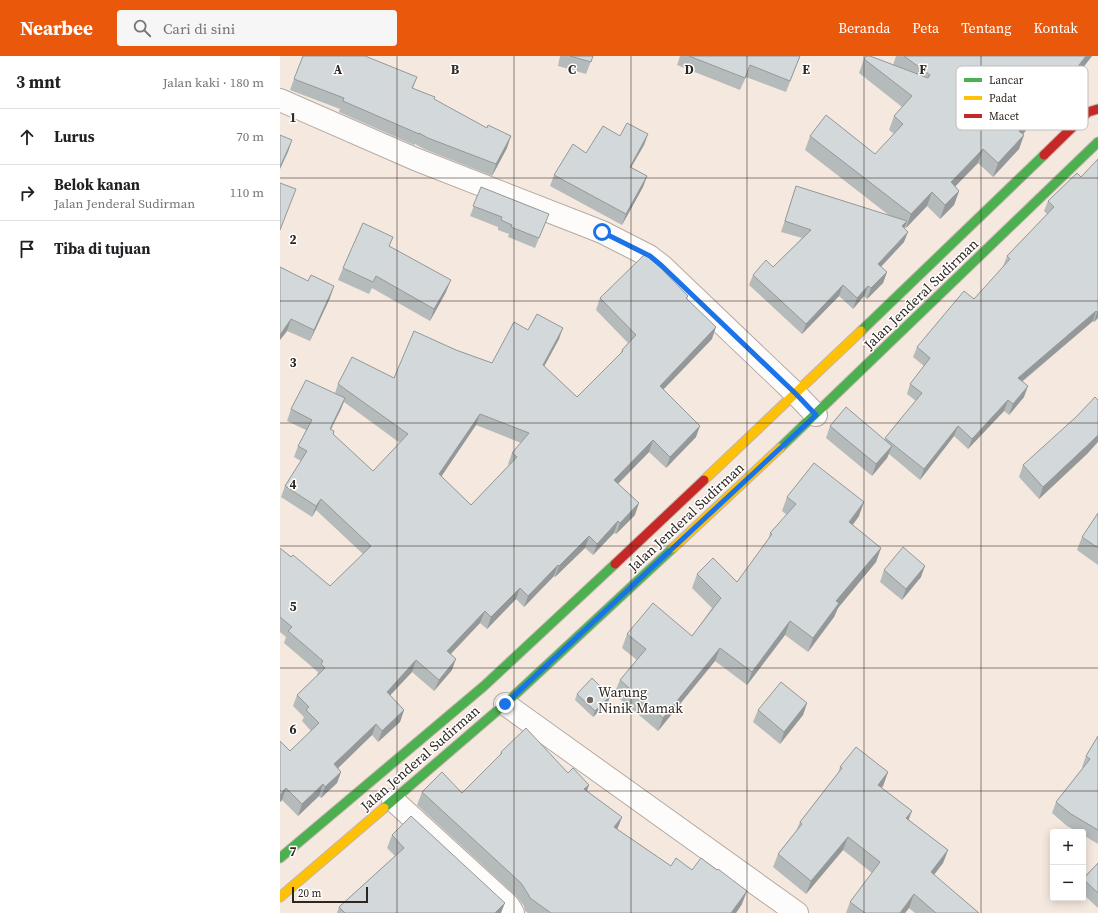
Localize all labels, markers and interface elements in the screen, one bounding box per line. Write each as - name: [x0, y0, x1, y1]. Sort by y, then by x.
- search box: [117, 10, 397, 46]
- text: Nearbee: [20, 15, 93, 41]
- icon: search: [131, 17, 153, 39]
- text: Cari di sini: [163, 18, 235, 39]
- text: Beranda: [838, 18, 890, 38]
- text: Peta: [912, 18, 939, 38]
- text: Tentang: [961, 18, 1012, 38]
- text: Kontak: [1034, 18, 1078, 38]
- text: A: [334, 61, 343, 78]
- text: B: [451, 61, 460, 78]
- text: C: [568, 61, 576, 78]
- text: D: [684, 61, 694, 78]
- text: E: [802, 61, 810, 78]
- text: F: [919, 61, 927, 78]
- legend: [956, 66, 1088, 130]
- text: 3 mnt: [16, 70, 61, 94]
- text: Lancar: [989, 73, 1024, 88]
- text: Jalan kaki · 180 m: [163, 74, 264, 91]
- text: Padat: [989, 91, 1017, 106]
- text: 1: [289, 109, 297, 126]
- text: Macet: [989, 109, 1019, 124]
- icon: ahead: [16, 126, 38, 148]
- text: Lurus: [54, 126, 95, 147]
- text: 70 m: [236, 128, 264, 145]
- text: Belok kanan: [54, 174, 140, 195]
- icon: right: [16, 182, 38, 204]
- text: 110 m: [230, 184, 264, 201]
- text: Jalan Jenderal Sudirman: [54, 195, 195, 212]
- route start: [593, 223, 611, 241]
- text: 2: [289, 231, 297, 248]
- street label: Jalan Jenderal Sudirman: [859, 234, 983, 355]
- icon: arrive: [16, 238, 38, 260]
- text: Tiba di tujuan: [54, 238, 150, 259]
- text: 3: [289, 354, 297, 371]
- street label: Jalan Jenderal Sudirman: [623, 457, 749, 577]
- text: 4: [289, 476, 297, 493]
- text: 5: [289, 598, 297, 615]
- place label: Warung Ninik Mamak: [598, 682, 683, 718]
- route end: [496, 695, 514, 713]
- marker: Warung Ninik Mamak: [585, 695, 595, 705]
- street label: Jalan Jenderal Sudirman: [355, 700, 484, 816]
- text: 6: [289, 721, 297, 738]
- map controls: [1050, 829, 1086, 901]
- button: +: [1050, 829, 1086, 865]
- text: 7: [289, 843, 297, 860]
- button: −: [1050, 865, 1086, 901]
- scale bar: [292, 885, 368, 904]
- text: 20 m: [298, 886, 321, 901]

